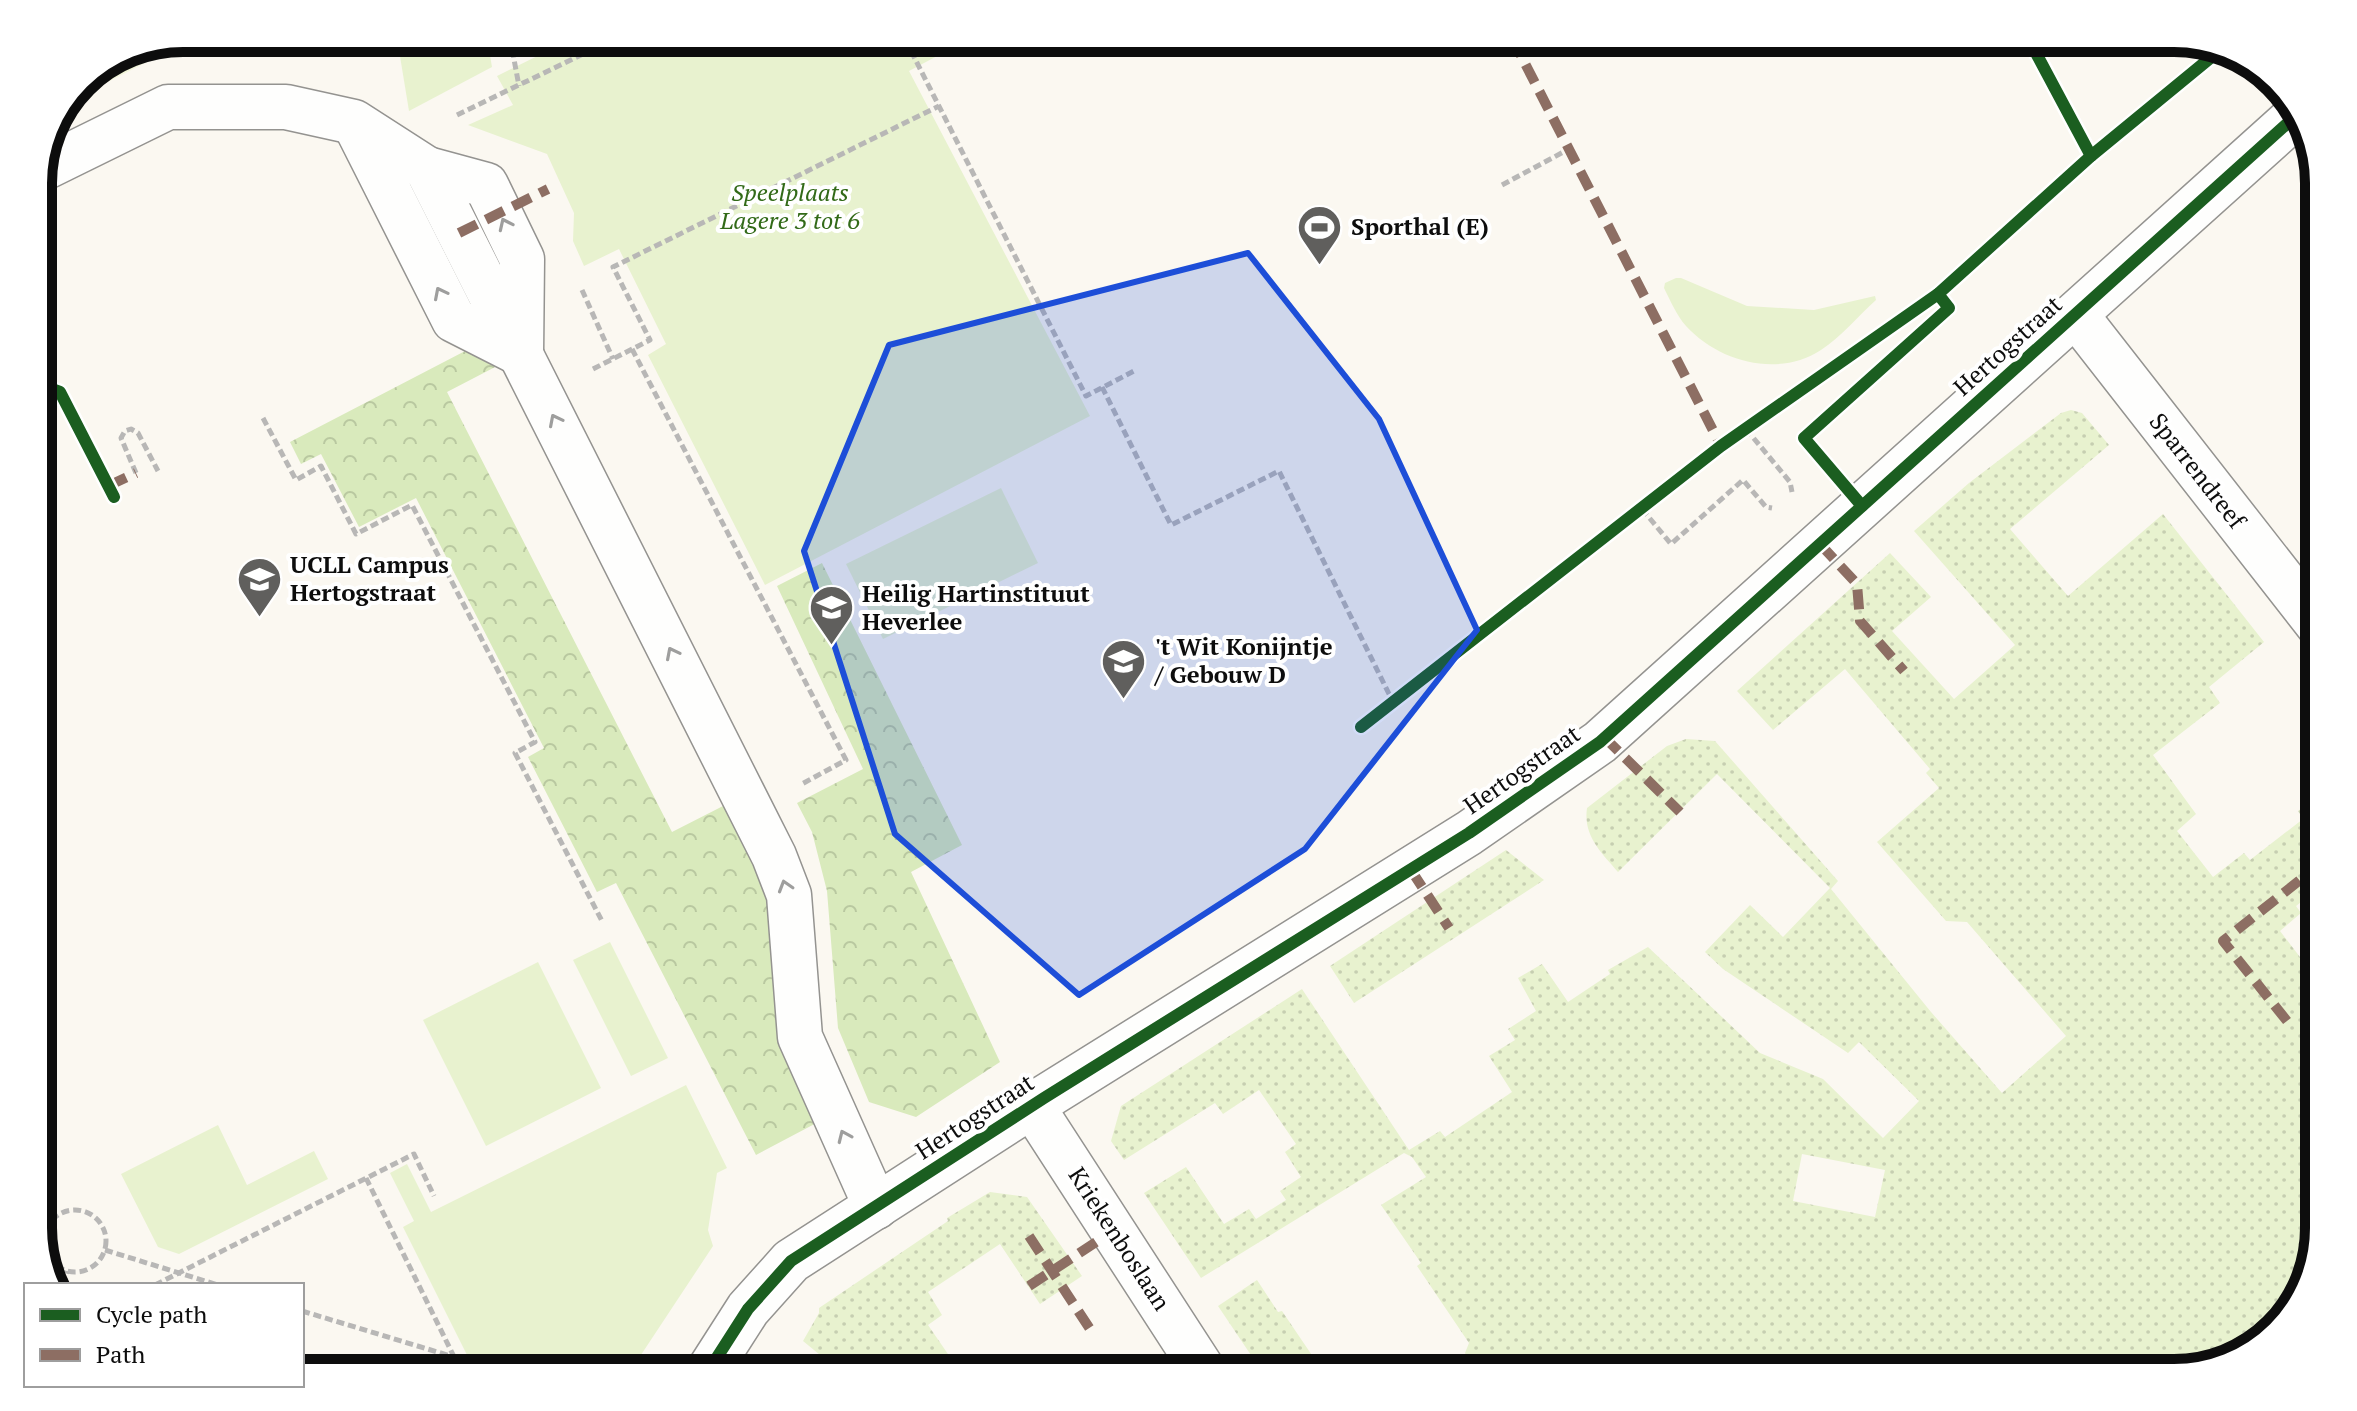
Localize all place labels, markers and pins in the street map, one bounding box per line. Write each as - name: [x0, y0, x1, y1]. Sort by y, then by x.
- sports icon: Sporthal (E): [1296, 203, 1344, 266]
- place label: Sporthal (E): [1351, 210, 1489, 242]
- place label: UCLL Campus Hertogstraat: [290, 548, 449, 608]
- school or university icon: UCLL Campus Hertogstraat: [235, 555, 283, 618]
- place label: Heilig Hartinstituut Heverlee: [862, 577, 1090, 637]
- school or university icon: Heilig Hartinstituut Heverlee: [807, 584, 855, 647]
- place label: 't Wit Konijntje / Gebouw D: [1153, 630, 1333, 690]
- school or university icon: 't Wit Konijntje / Gebouw D: [1100, 637, 1148, 700]

